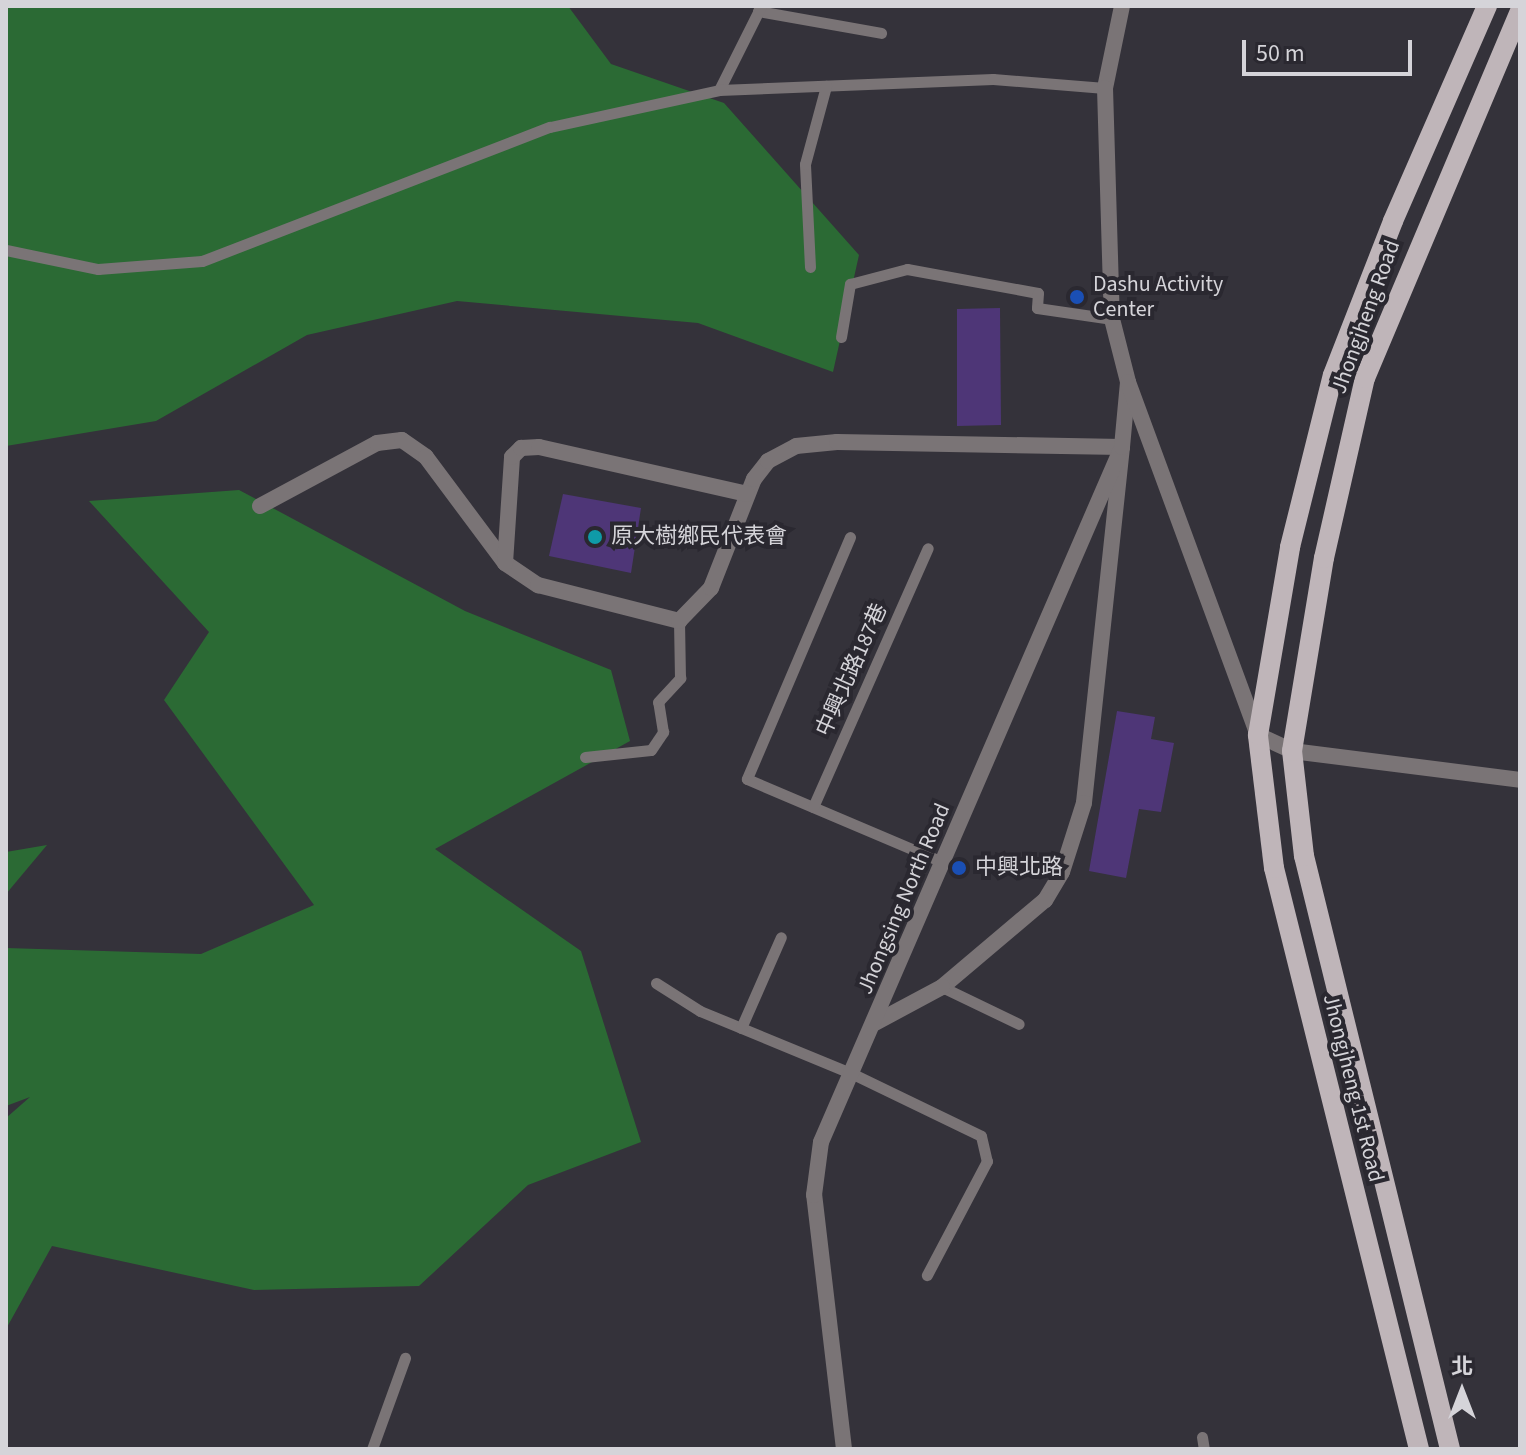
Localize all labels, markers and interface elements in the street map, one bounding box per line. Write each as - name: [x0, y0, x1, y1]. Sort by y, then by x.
- scale bar: [1246, 24, 1416, 74]
- text: 50 m: [1256, 36, 1305, 71]
- street label: Jhongjheng Road: [1326, 237, 1406, 397]
- place label: Dashu Activity Center: [1093, 271, 1223, 322]
- marker: Dashu Activity Center: [1068, 288, 1086, 306]
- place label: 原大樹鄉民代表會: [611, 524, 787, 550]
- marker: 原大樹鄉民代表會: [586, 528, 604, 546]
- street label: 中興北路187巷: [811, 599, 893, 741]
- street label: Jhongsing North Road: [852, 800, 956, 998]
- place label: 中興北路: [975, 855, 1063, 881]
- marker: 中興北路: [950, 859, 968, 877]
- street label: Jhongjheng 1st Road: [1317, 991, 1389, 1185]
- north arrow: [1422, 1351, 1502, 1431]
- text: 北: [1451, 1351, 1473, 1383]

